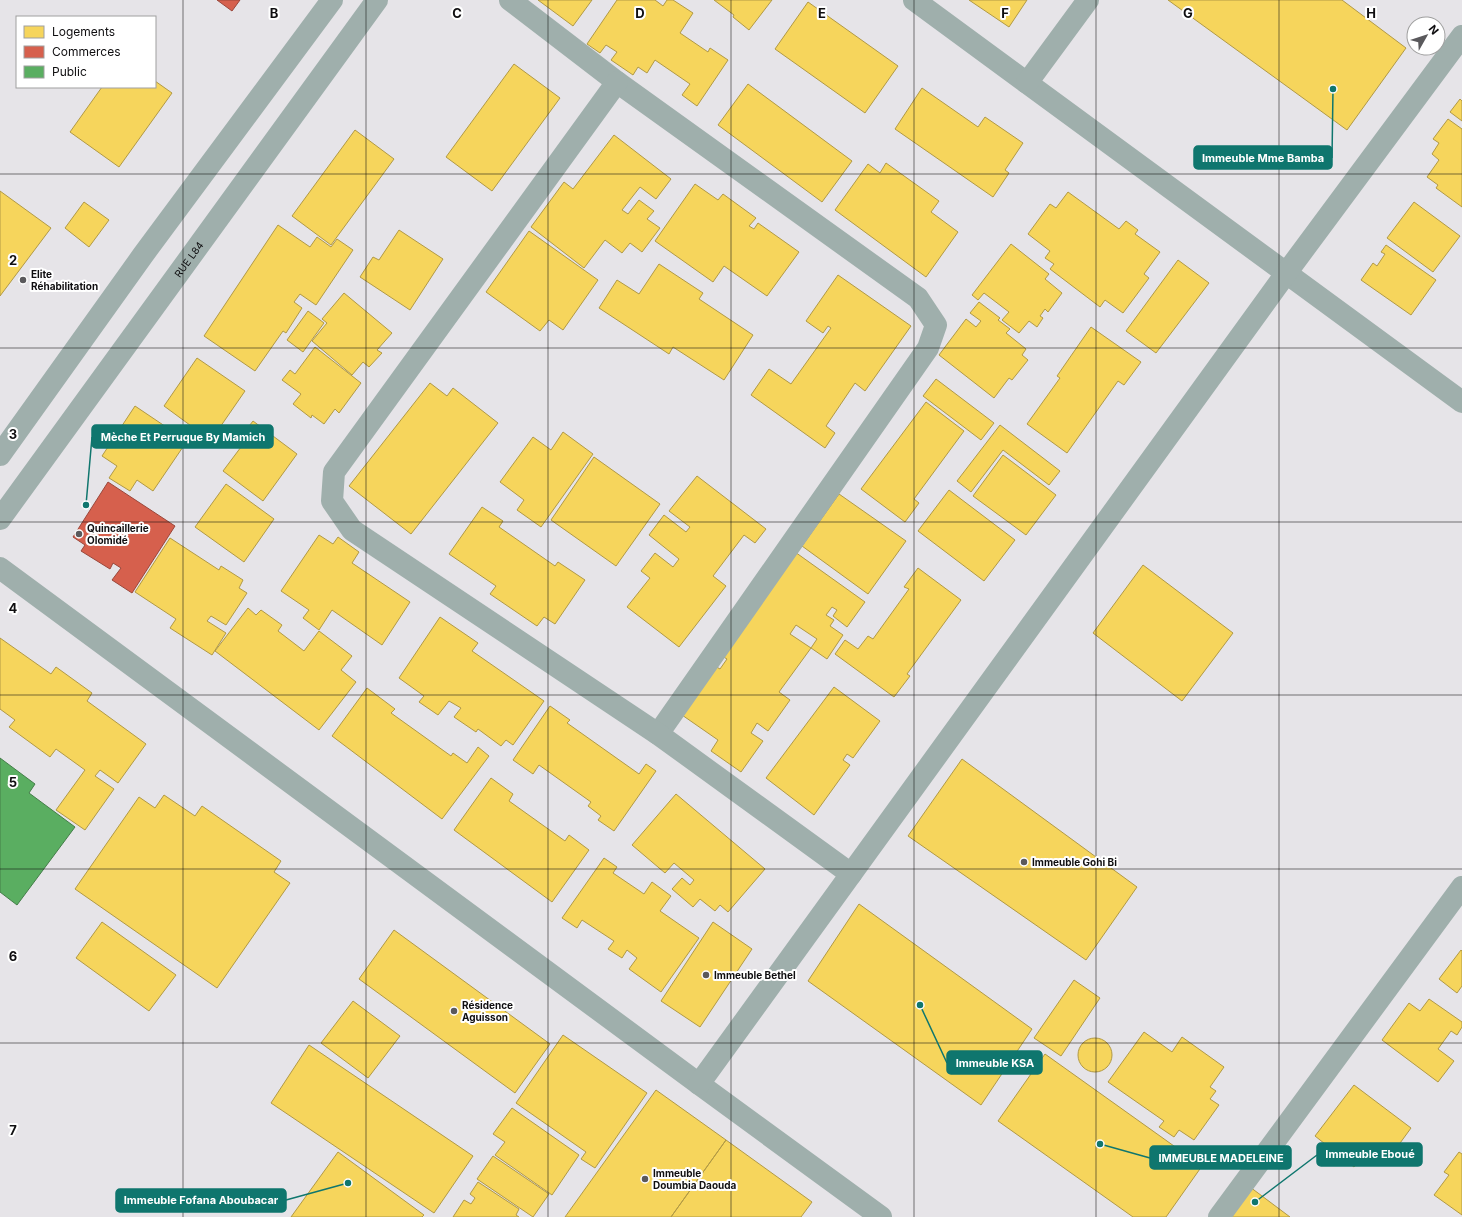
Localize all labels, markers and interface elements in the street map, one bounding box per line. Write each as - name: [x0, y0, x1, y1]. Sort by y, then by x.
- text: B: [270, 5, 279, 21]
- text: C: [452, 5, 462, 21]
- text: D: [635, 5, 645, 21]
- text: E: [818, 5, 826, 21]
- text: F: [1001, 5, 1009, 21]
- text: G: [1183, 5, 1193, 21]
- text: H: [1366, 5, 1376, 21]
- legend: [16, 16, 156, 88]
- north arrow: [1406, 16, 1446, 56]
- text: N: [1426, 22, 1442, 37]
- text: Logements: [52, 24, 115, 39]
- text: Commerces: [52, 44, 120, 59]
- text: Public: [52, 64, 87, 79]
- callout: Immeuble Mme Bamba: [1194, 146, 1332, 169]
- text: Immeuble Mme Bamba: [1202, 151, 1324, 165]
- street label: RUE L84: [172, 239, 206, 279]
- text: 2: [9, 252, 17, 268]
- place label: Elite Réhabilitation: [31, 268, 98, 292]
- marker: Elite Réhabilitation: [18, 275, 28, 285]
- callout: Mèche Et Perruque By Mamich: [92, 425, 273, 448]
- text: 3: [9, 426, 17, 442]
- text: Mèche Et Perruque By Mamich: [101, 430, 265, 444]
- place label: Quincaillerie Olomidé: [87, 522, 149, 546]
- marker: Quincaillerie Olomidé: [74, 529, 84, 539]
- text: 4: [9, 600, 18, 616]
- text: 5: [9, 774, 17, 790]
- place label: Immeuble Gohi Bi: [1032, 856, 1117, 868]
- marker: Immeuble Gohi Bi: [1019, 857, 1029, 867]
- text: 6: [9, 948, 17, 964]
- place label: Immeuble Bethel: [714, 969, 796, 981]
- marker: Immeuble Bethel: [701, 970, 711, 980]
- place label: Résidence Aguisson: [462, 999, 513, 1024]
- marker: Résidence Aguisson: [449, 1006, 459, 1016]
- callout: Immeuble KSA: [947, 1051, 1042, 1074]
- text: Immeuble KSA: [956, 1056, 1034, 1070]
- text: 7: [9, 1122, 17, 1138]
- callout: Immeuble Eboué: [1317, 1143, 1422, 1166]
- callout: IMMEUBLE MADELEINE: [1150, 1146, 1291, 1169]
- text: Immeuble Eboué: [1325, 1147, 1415, 1161]
- text: IMMEUBLE MADELEINE: [1158, 1151, 1284, 1165]
- place label: Immeuble Doumbia Daouda: [653, 1167, 737, 1191]
- marker: Immeuble Doumbia Daouda: [640, 1174, 650, 1184]
- callout: Immeuble Fofana Aboubacar: [116, 1189, 286, 1212]
- text: Immeuble Fofana Aboubacar: [124, 1193, 279, 1207]

